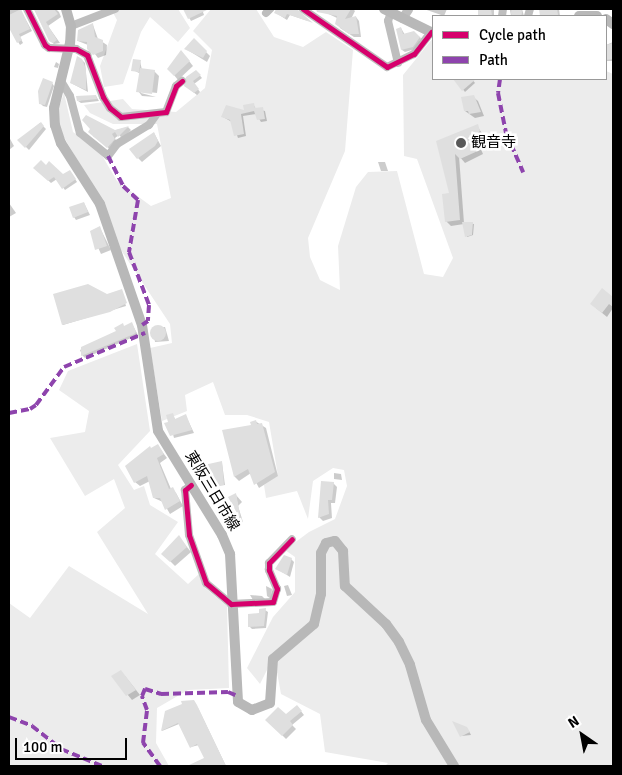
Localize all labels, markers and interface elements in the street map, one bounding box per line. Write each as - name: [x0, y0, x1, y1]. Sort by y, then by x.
- legend: [432, 15, 607, 80]
- text: Cycle path: [479, 26, 546, 44]
- text: Path: [479, 51, 508, 69]
- place label: 観音寺: [471, 134, 516, 152]
- marker: 観音寺: [455, 137, 467, 149]
- street label: 東阪三日市線: [181, 448, 243, 534]
- north arrow: [557, 710, 607, 760]
- text: N: [565, 712, 582, 732]
- scale bar: [18, 728, 130, 760]
- text: 100 m: [23, 738, 63, 756]

